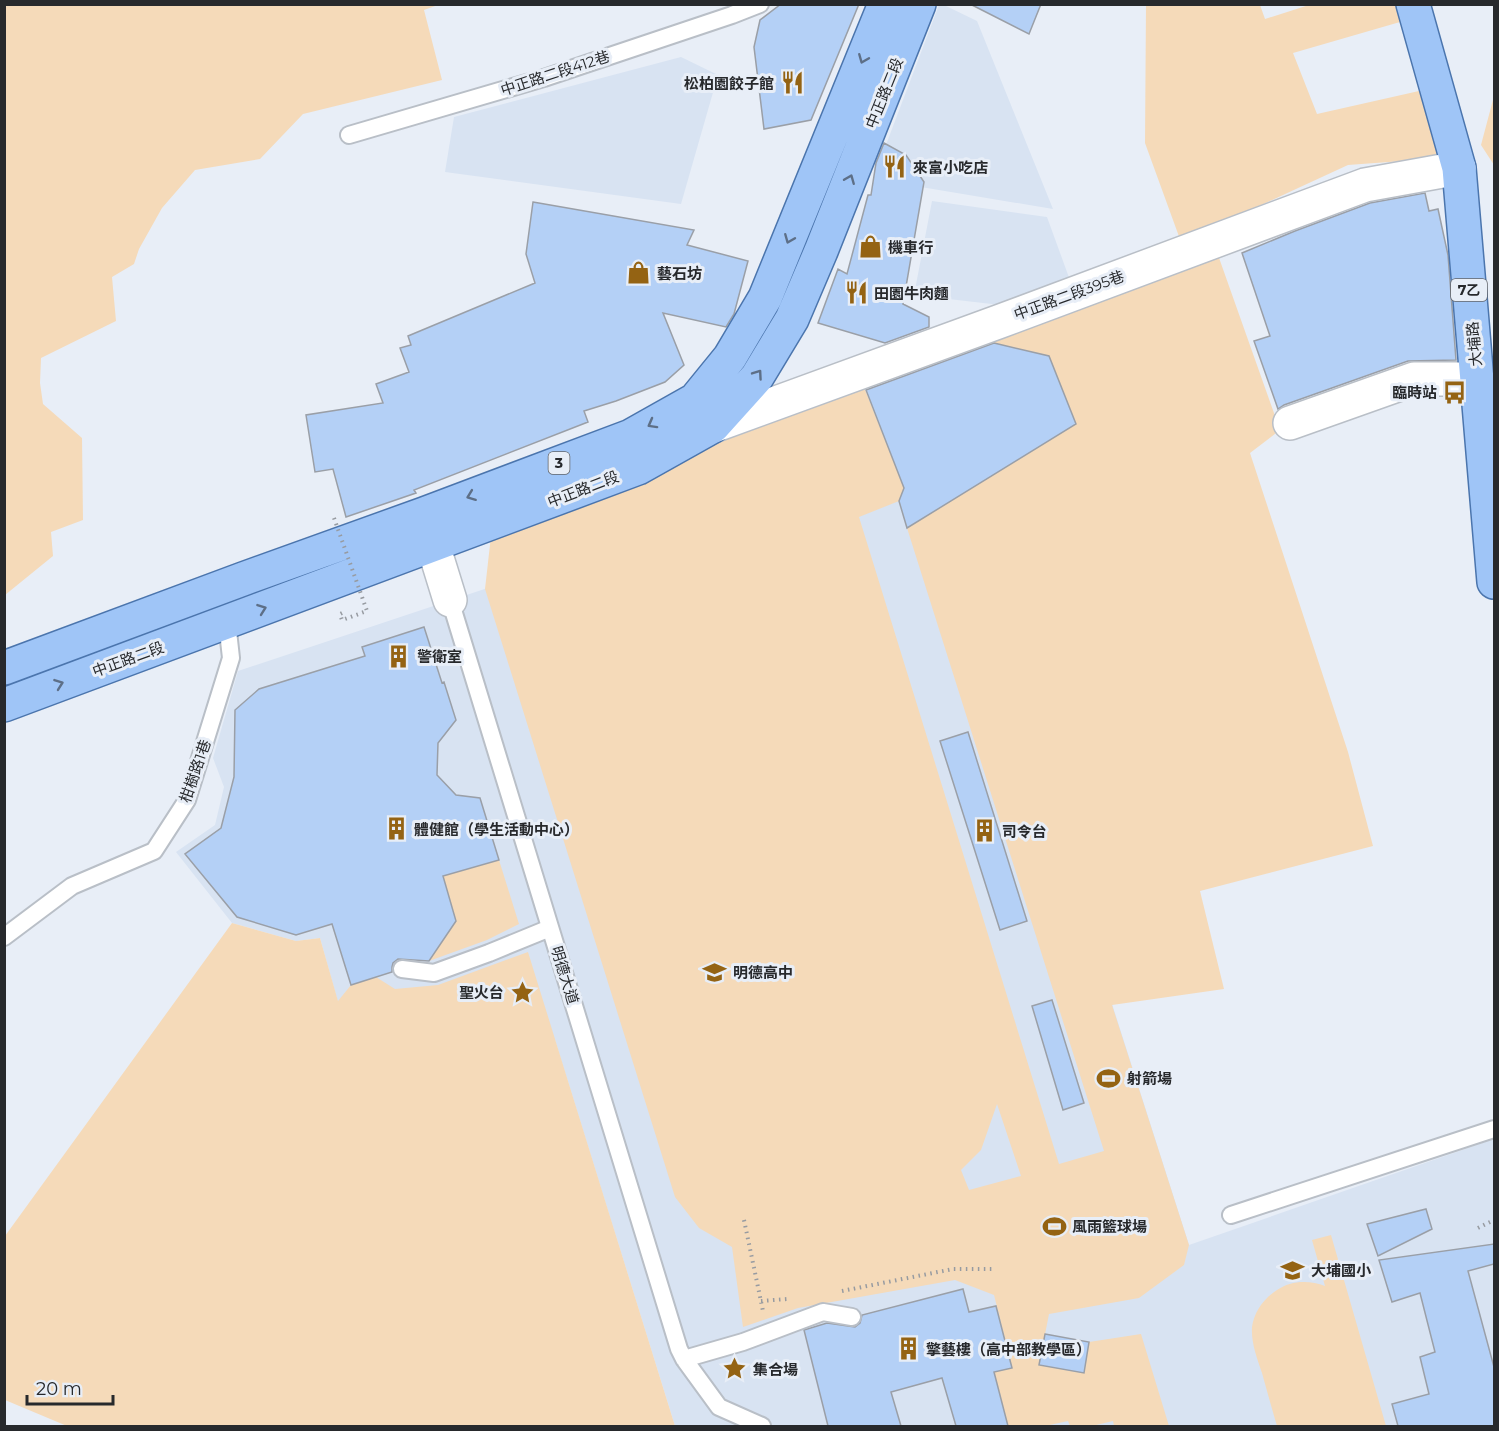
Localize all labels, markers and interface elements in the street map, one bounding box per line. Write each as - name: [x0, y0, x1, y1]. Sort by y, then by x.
- street label: 中正路二段412巷: [498, 46, 612, 100]
- one-way arrow: [858, 52, 870, 63]
- street label: 中正路二段: [861, 55, 907, 131]
- restaurant icon: 松柏園餃子館: [779, 70, 805, 96]
- place label: 松柏園餃子館: [684, 74, 774, 93]
- restaurant icon: 來富小吃店: [882, 154, 908, 180]
- place label: 來富小吃店: [913, 158, 988, 177]
- one-way arrow: [843, 174, 855, 185]
- one-way arrow: [783, 233, 796, 244]
- shop icon: 機車行: [857, 234, 883, 260]
- place label: 機車行: [888, 238, 933, 257]
- shop icon: 藝石坊: [626, 260, 652, 286]
- place label: 藝石坊: [657, 264, 702, 283]
- street label: 中正路二段395巷: [1011, 266, 1127, 324]
- road number: 7乙: [1451, 279, 1487, 301]
- restaurant icon: 田園牛肉麵: [843, 280, 869, 306]
- place label: 田園牛肉麵: [874, 284, 949, 303]
- street label: 大埔路: [1463, 321, 1485, 367]
- one-way arrow: [751, 369, 762, 380]
- bus stop icon: 臨時站: [1442, 379, 1468, 405]
- place label: 臨時站: [1392, 383, 1437, 402]
- one-way arrow: [648, 417, 658, 429]
- road number: 3: [548, 452, 570, 474]
- street label: 中正路二段: [545, 467, 621, 511]
- one-way arrow: [466, 488, 477, 501]
- one-way arrow: [256, 603, 267, 616]
- street label: 中正路二段: [90, 637, 166, 681]
- building icon: 警衛室: [386, 643, 412, 669]
- place label: 警衛室: [417, 647, 462, 666]
- one-way arrow: [53, 679, 64, 691]
- street label: 柑樹路1巷: [175, 737, 215, 805]
- building icon: 體健館（學生活動中心）: [383, 816, 409, 842]
- building icon: 司令台: [971, 818, 997, 844]
- place label: 體健館（學生活動中心）: [414, 820, 579, 839]
- place label: 司令台: [1002, 822, 1047, 841]
- street label: 明德大道: [547, 944, 583, 1006]
- school or university icon: 明德高中: [702, 959, 728, 985]
- place label: 明德高中: [733, 963, 793, 982]
- place icon: 聖火台: [509, 979, 535, 1005]
- place label: 聖火台: [459, 983, 504, 1002]
- sports icon: 射箭場: [1096, 1065, 1122, 1091]
- place label: 射箭場: [1127, 1069, 1172, 1088]
- sports icon: 風雨籃球場: [1041, 1213, 1067, 1239]
- place label: 風雨籃球場: [1072, 1217, 1147, 1236]
- school or university icon: 大埔國小: [1280, 1257, 1306, 1283]
- place label: 大埔國小: [1311, 1261, 1372, 1280]
- building icon: 擎藝樓（高中部教學區）: [895, 1336, 921, 1362]
- place label: 擎藝樓（高中部教學區）: [926, 1340, 1091, 1359]
- place icon: 集合場: [722, 1356, 748, 1382]
- place label: 集合場: [753, 1360, 798, 1379]
- scale bar: [27, 1368, 112, 1406]
- text: 20 m: [36, 1378, 82, 1400]

